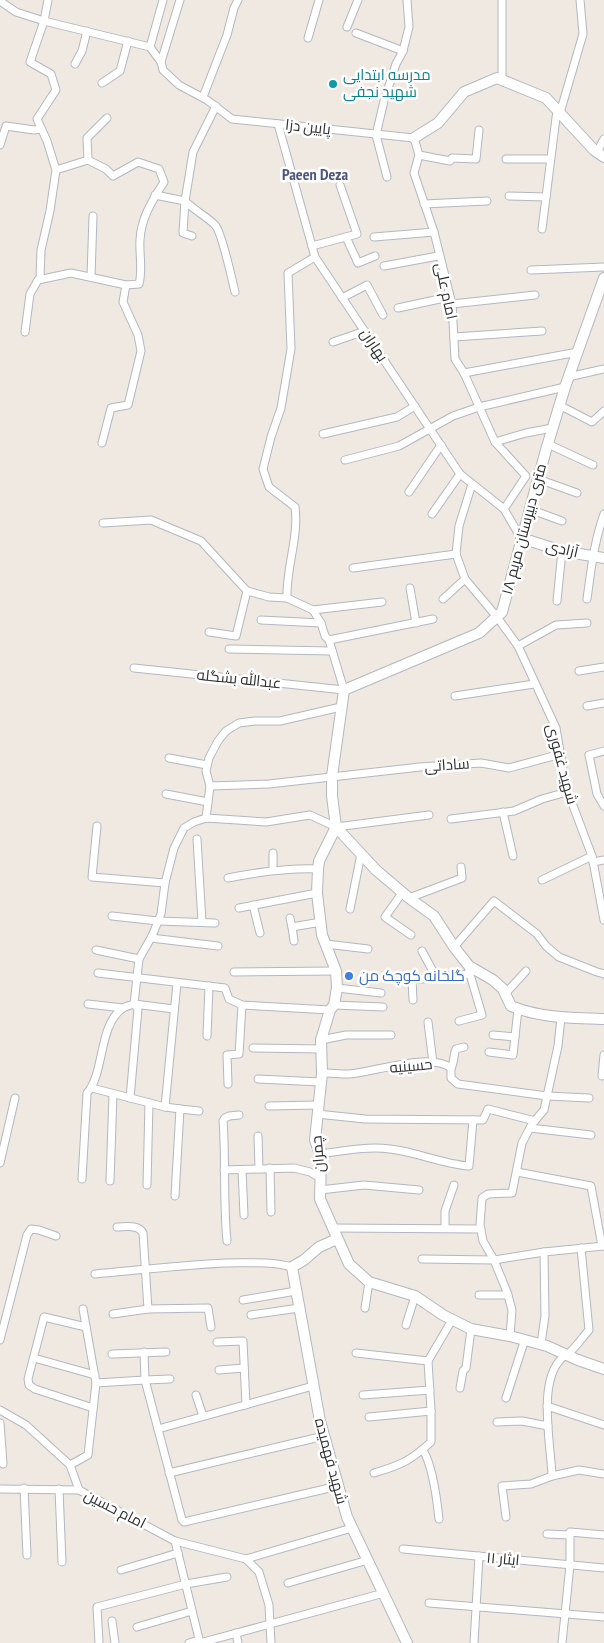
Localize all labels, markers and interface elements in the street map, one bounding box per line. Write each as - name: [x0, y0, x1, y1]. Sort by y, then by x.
- place label: مدرسه ابتدایی شهید نجفی: [343, 65, 431, 102]
- marker: مدرسه ابتدایی شهید نجفی: [327, 78, 339, 90]
- street label: پایین دزا: [284, 115, 332, 139]
- district label: Paeen Deza: [282, 164, 348, 184]
- street label: امام علی: [430, 261, 462, 321]
- street label: بهاران: [356, 324, 392, 366]
- street label: ۱۸ متری دبیرستان مریم: [497, 461, 551, 597]
- street label: آزادی: [544, 536, 580, 562]
- street label: عبدالله بشگله: [196, 665, 282, 692]
- street label: شهید غفوری: [542, 722, 582, 806]
- street label: ساداتی: [424, 753, 470, 777]
- place label: گلخانه کوچک من: [359, 966, 465, 986]
- marker: گلخانه کوچک من: [343, 970, 355, 982]
- street label: حسینیه: [389, 1054, 433, 1077]
- street label: چمران: [306, 1135, 330, 1173]
- street label: شهید فهمیده: [310, 1416, 352, 1506]
- street label: امام حسین: [81, 1485, 149, 1533]
- street label: ایثار ۱۱: [486, 1548, 520, 1569]

